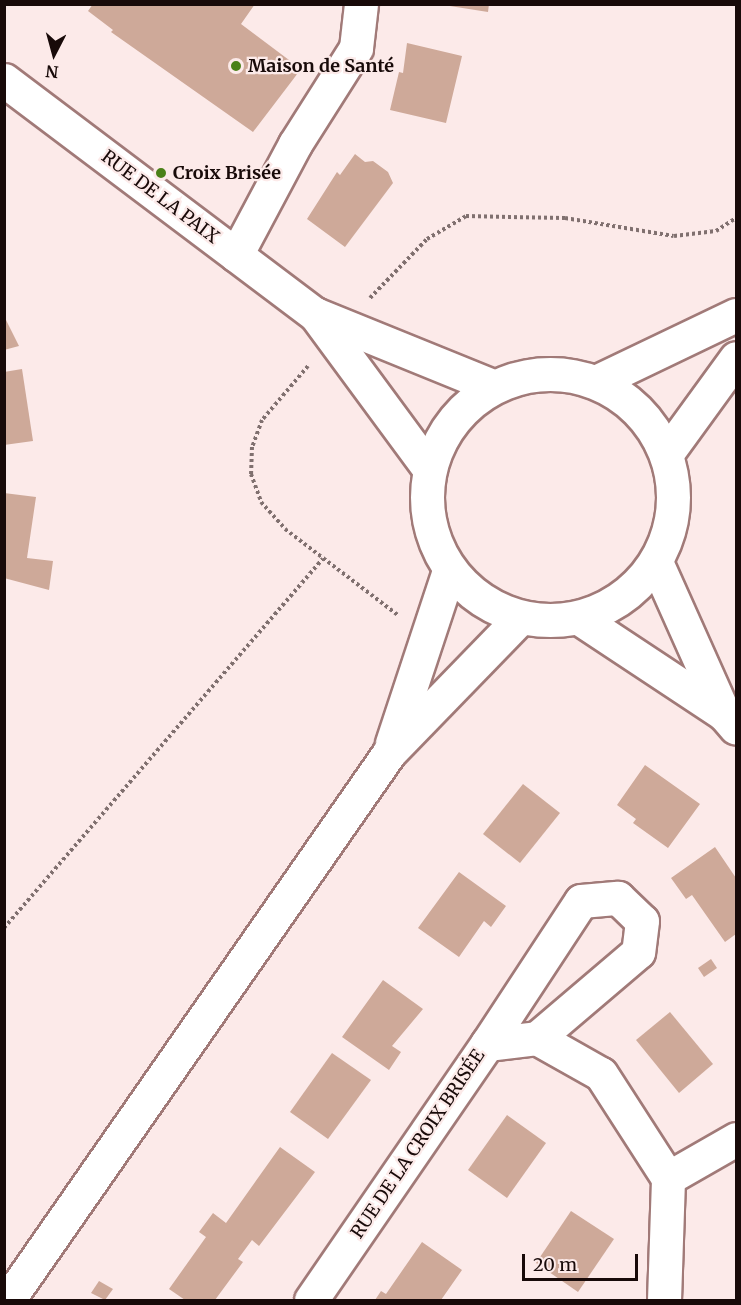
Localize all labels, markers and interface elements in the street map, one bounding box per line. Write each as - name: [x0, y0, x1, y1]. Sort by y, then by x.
- north arrow: [24, 24, 84, 84]
- place label: Maison de Santé: [248, 55, 394, 77]
- marker: Maison de Santé: [229, 59, 243, 73]
- text: N: [45, 61, 59, 83]
- street label: RUE DE LA PAIX: [97, 146, 223, 248]
- place label: Croix Brisée: [173, 162, 281, 184]
- marker: Croix Brisée: [154, 166, 168, 180]
- street label: RUE DE LA CROIX BRISÉE: [347, 1045, 489, 1243]
- scale bar: [525, 1242, 640, 1280]
- text: 20 m: [533, 1253, 577, 1276]

